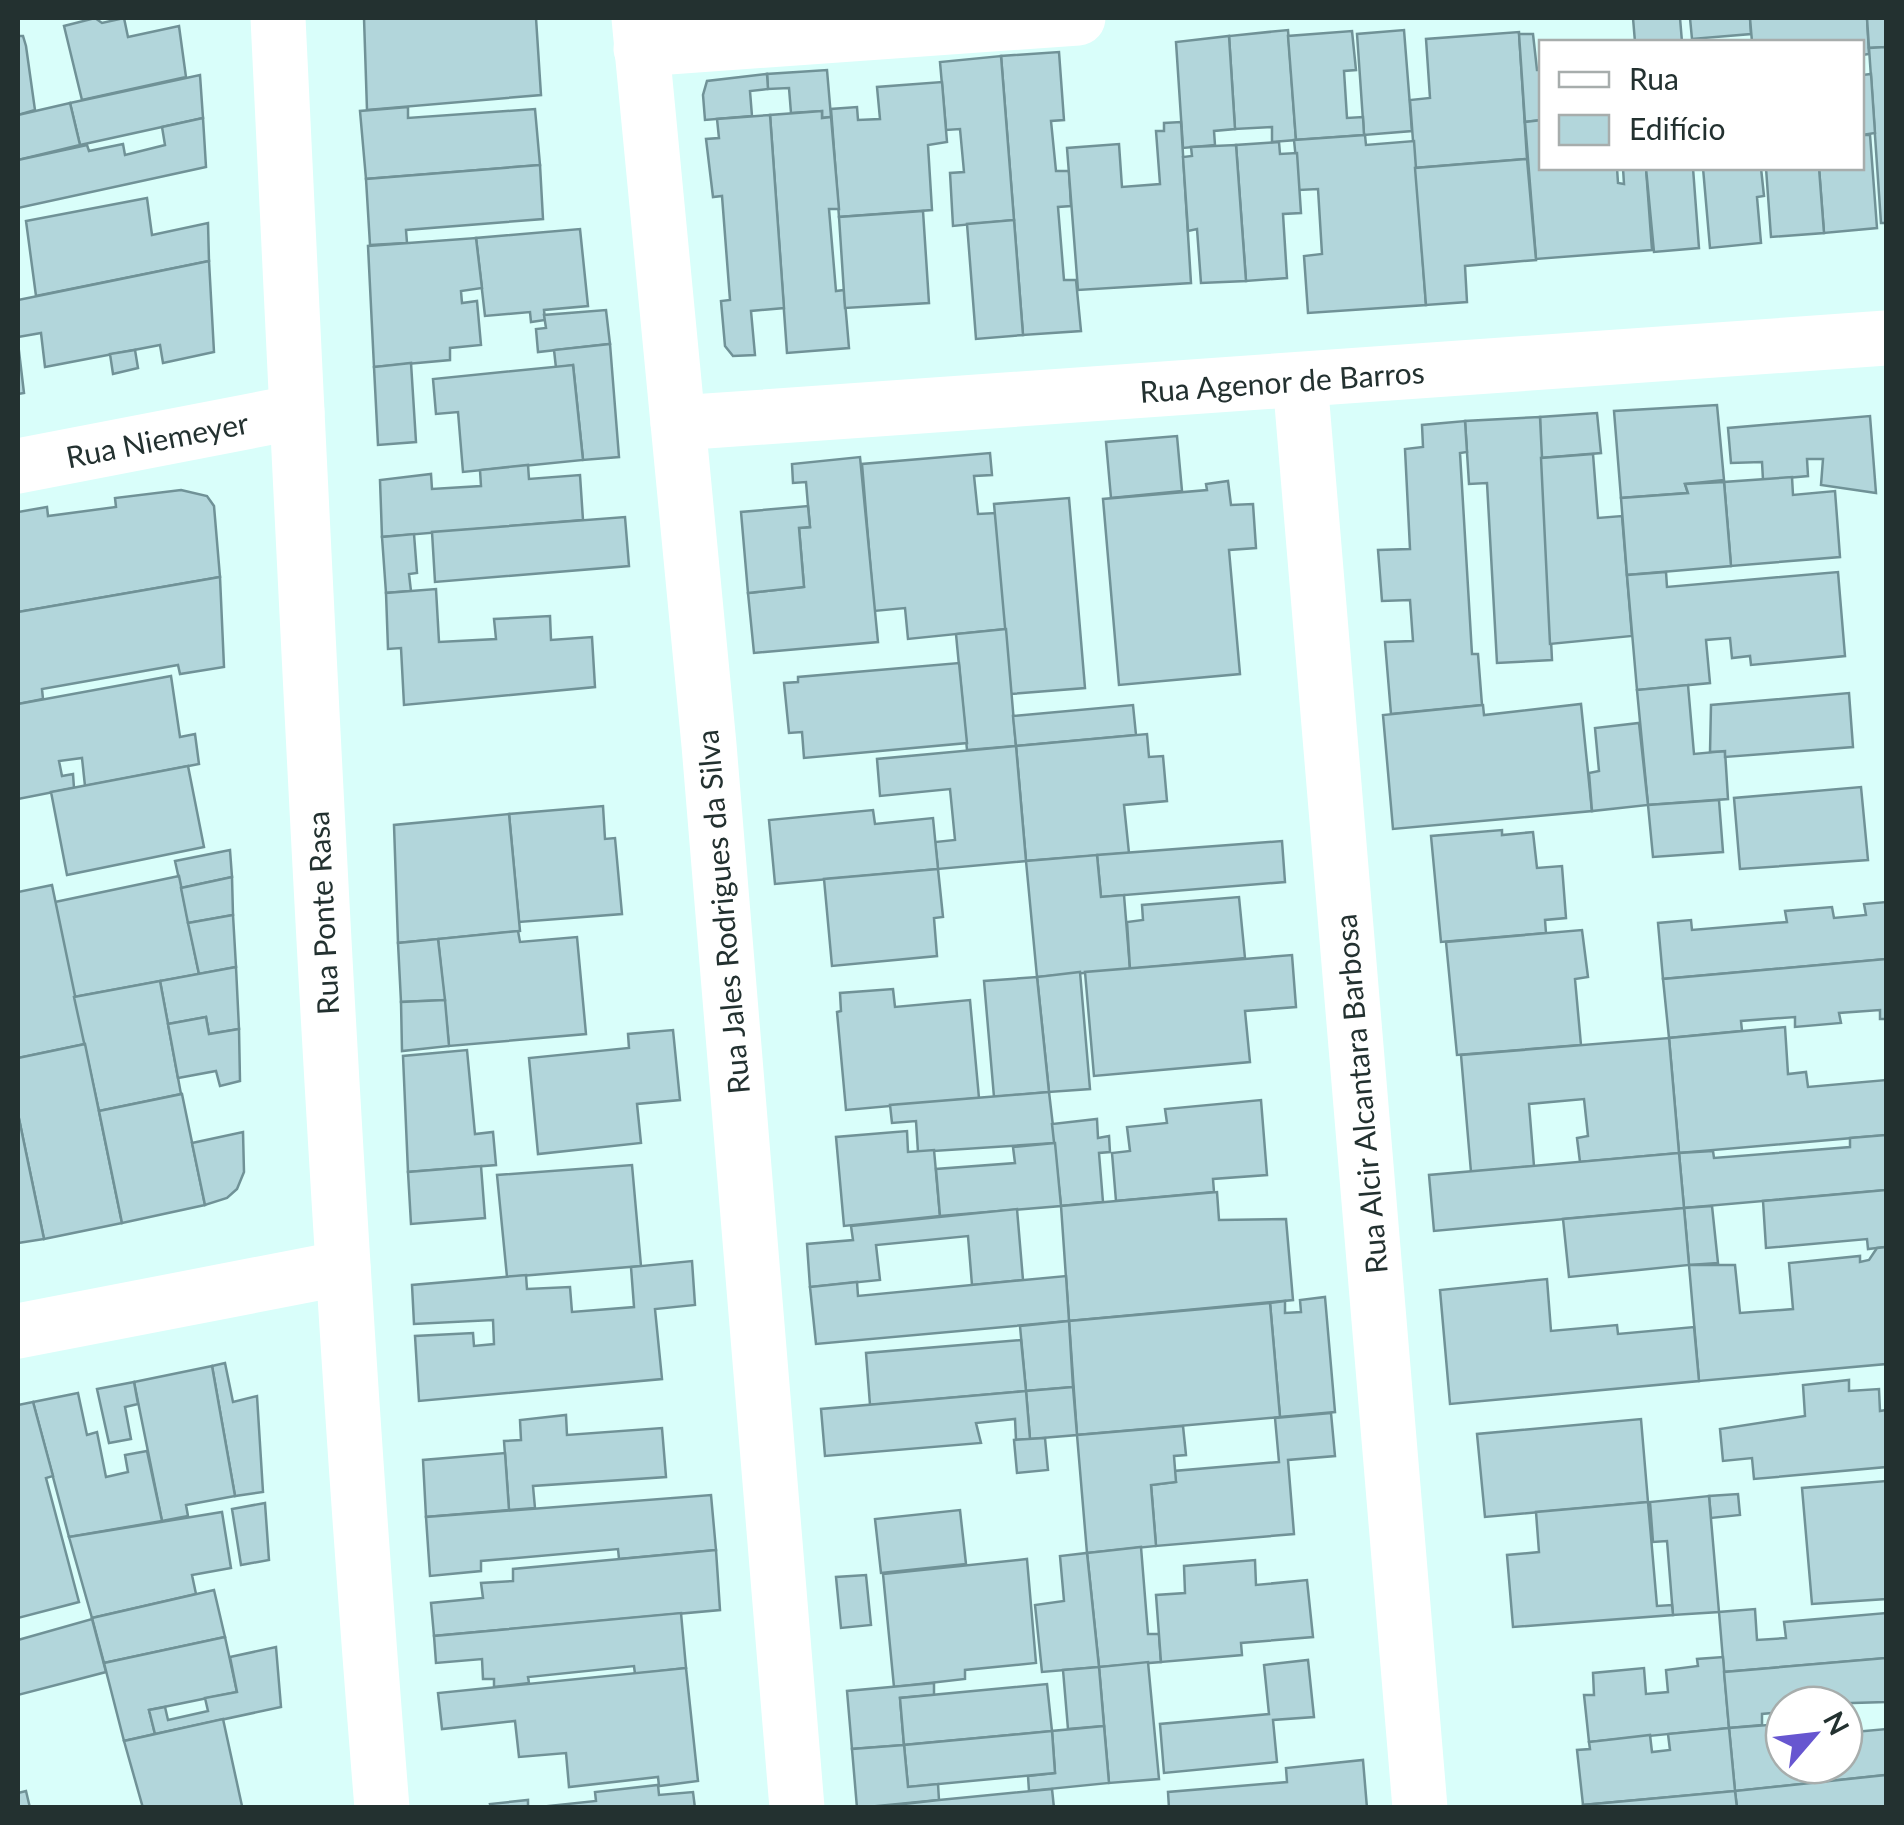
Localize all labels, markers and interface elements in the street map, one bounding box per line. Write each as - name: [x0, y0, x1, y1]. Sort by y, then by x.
- legend: [1539, 40, 1864, 170]
- text: Rua: [1629, 60, 1679, 96]
- text: Edifício: [1629, 110, 1725, 146]
- street label: Rua Agenor de Barros: [1138, 353, 1426, 409]
- street label: Rua Niemeyer: [63, 404, 251, 474]
- street label: Rua Jales Rodrigues da Silva: [688, 728, 756, 1096]
- street label: Rua Ponte Rasa: [299, 810, 345, 1016]
- street label: Rua Alcir Alcantara Barbosa: [1326, 913, 1394, 1275]
- north arrow: [1764, 1685, 1864, 1785]
- text: N: [1817, 1705, 1857, 1740]

